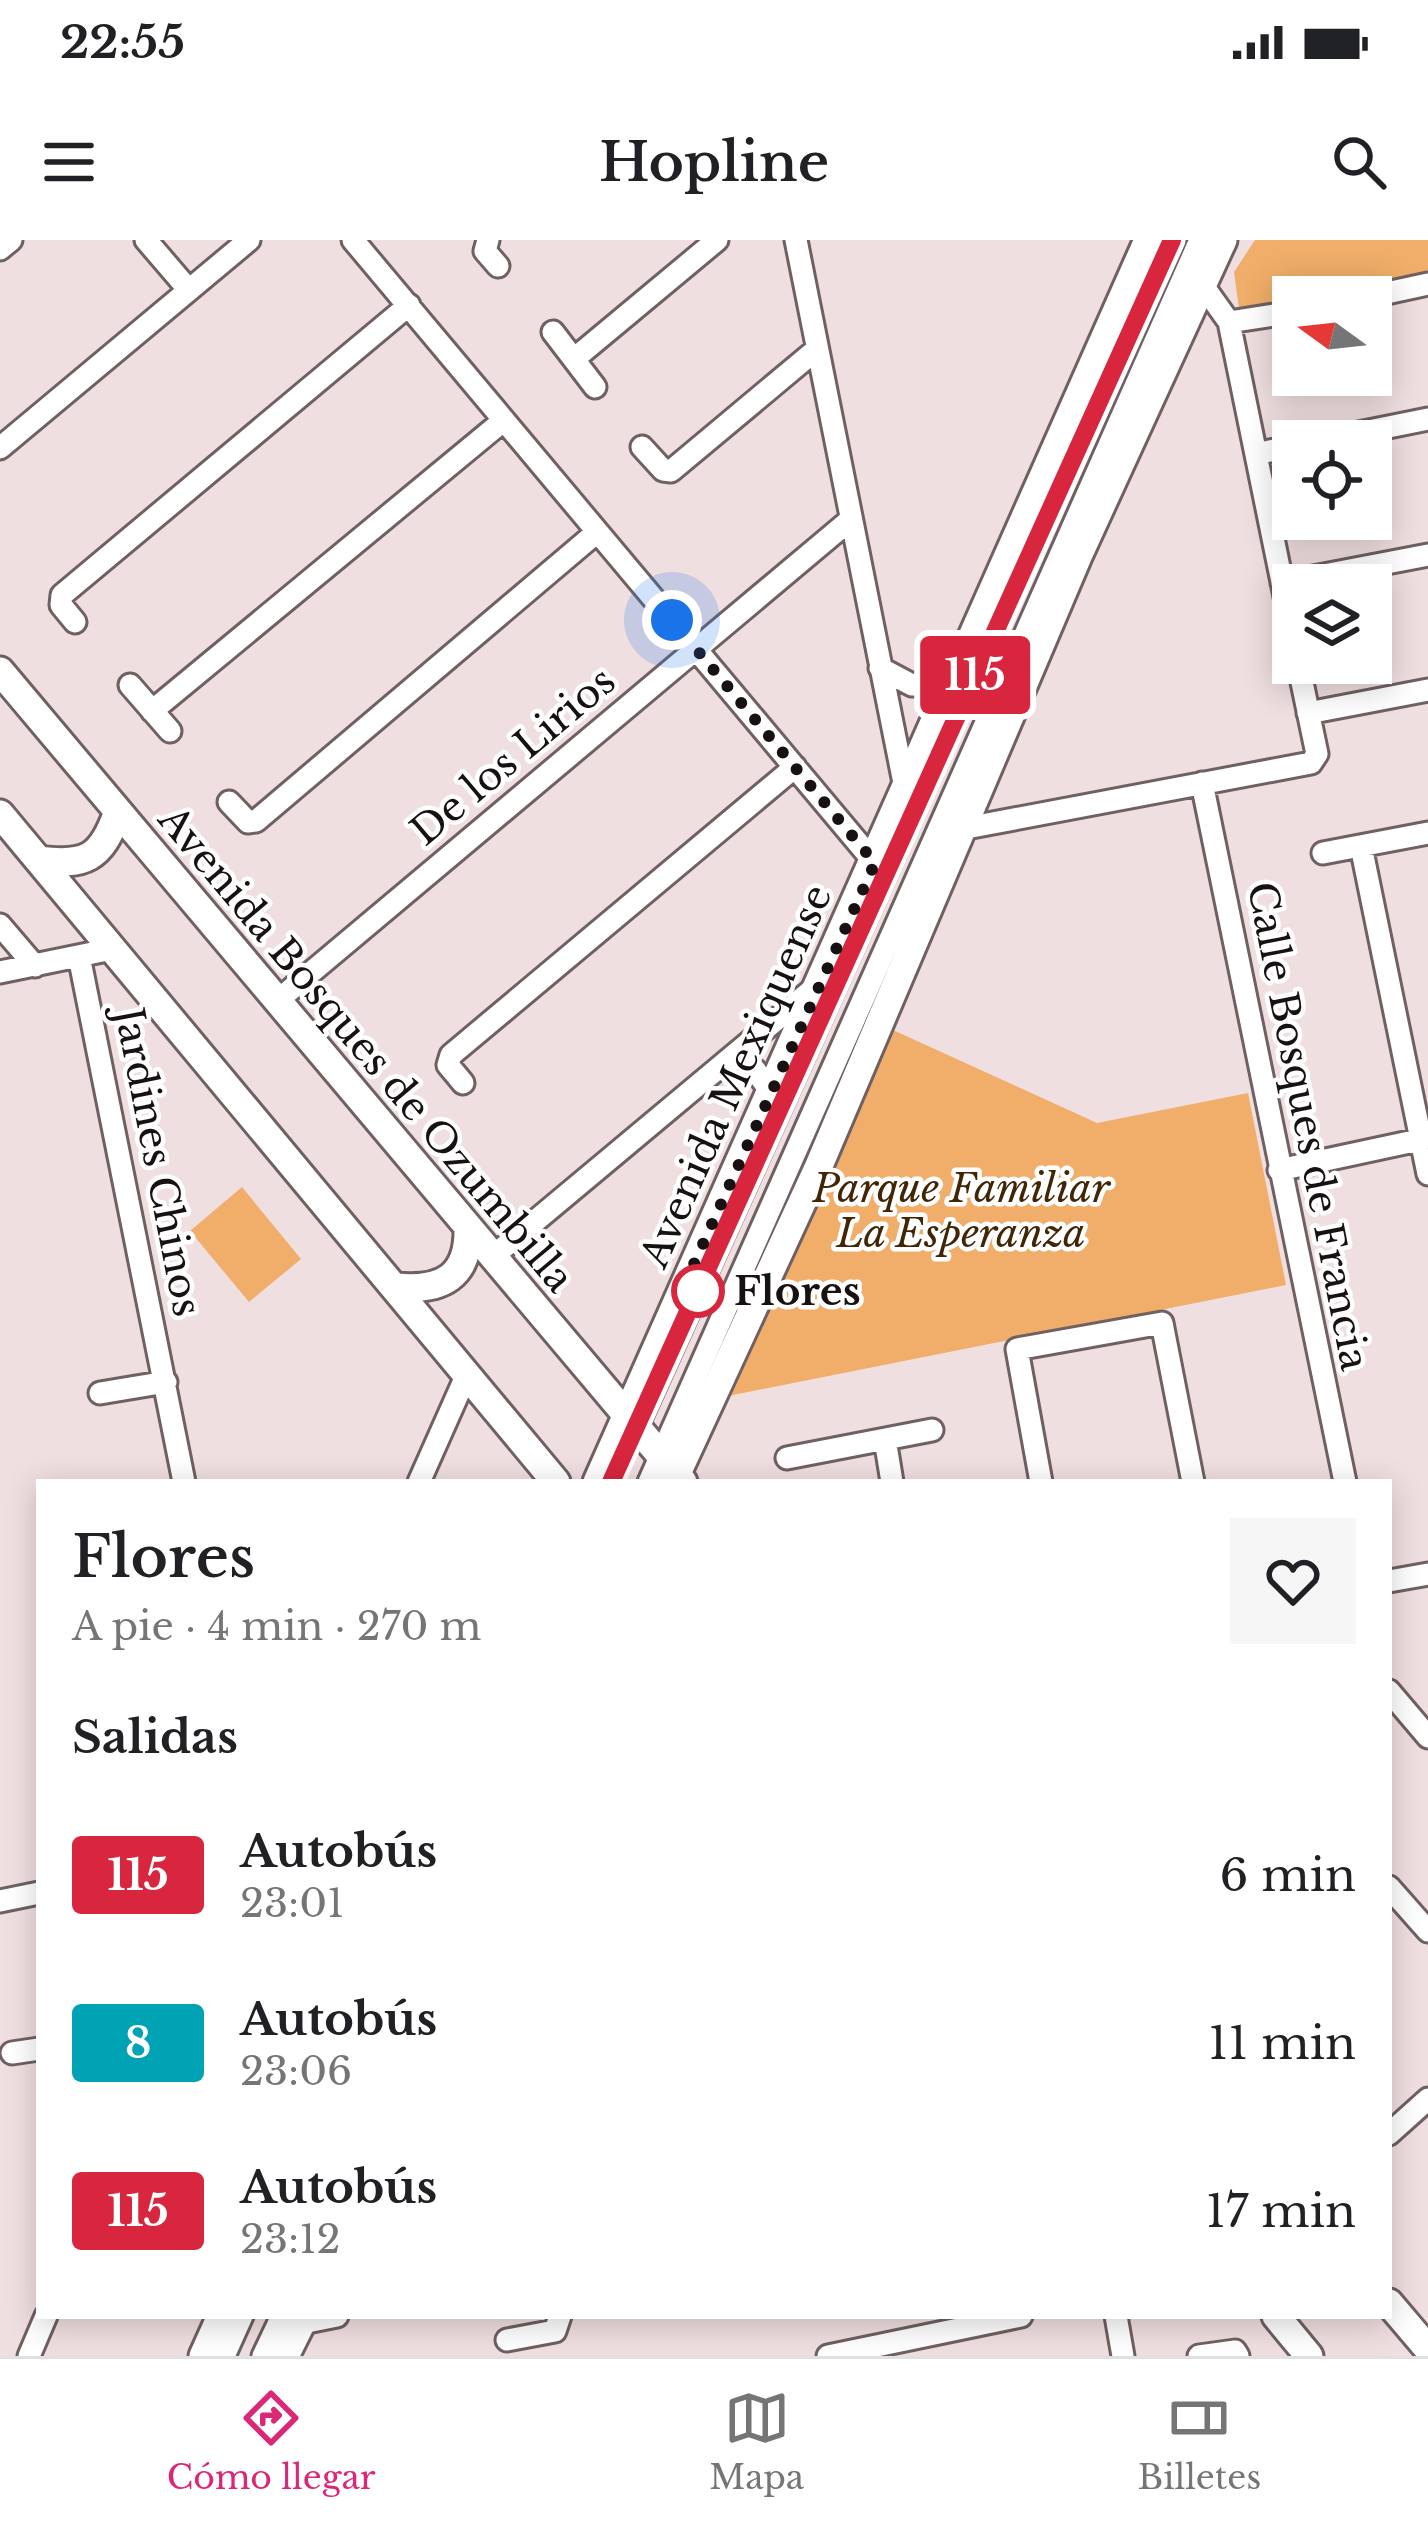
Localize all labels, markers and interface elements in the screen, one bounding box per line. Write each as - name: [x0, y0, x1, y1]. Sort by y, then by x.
- text: 22:55: [60, 14, 185, 70]
- icon: menu: [36, 129, 102, 195]
- text: Hopline: [599, 129, 829, 196]
- icon: search: [1326, 129, 1392, 195]
- north arrow: [1272, 276, 1392, 396]
- map controls: [1272, 276, 1392, 684]
- button: locate: [1272, 420, 1392, 540]
- button: layers: [1272, 564, 1392, 684]
- your location: [642, 590, 702, 650]
- line badge: 115: [906, 636, 1044, 714]
- text: 115: [944, 649, 1006, 701]
- street label: De los Lirios: [401, 656, 625, 856]
- street label: Avenida Bosques de Ozumbilla: [147, 795, 584, 1302]
- street label: Avenida Mexiquense: [629, 877, 842, 1276]
- street label: Calle Bosques de Francia: [1237, 878, 1379, 1375]
- street label: Jardines Chinos: [103, 999, 212, 1320]
- park label: Parque Familiar La Esperanza: [811, 1164, 1112, 1258]
- marker: Flores: [673, 1266, 723, 1316]
- place label: Flores: [734, 1267, 861, 1316]
- button: heart: [1230, 1518, 1356, 1644]
- text: Flores: [72, 1522, 255, 1592]
- text: A pie · 4 min · 270 m: [72, 1602, 481, 1651]
- text: Salidas: [72, 1709, 238, 1765]
- text: Autobús: [240, 1823, 437, 1879]
- text: 6 min: [1220, 1847, 1356, 1903]
- text: 115: [107, 1849, 169, 1901]
- text: 23:01: [240, 1879, 344, 1928]
- text: Autobús: [240, 1991, 437, 2047]
- text: 11 min: [1208, 2015, 1356, 2071]
- text: 8: [125, 2017, 151, 2069]
- text: 23:06: [240, 2047, 352, 2096]
- text: Autobús: [240, 2159, 437, 2215]
- text: 17 min: [1206, 2183, 1356, 2239]
- text: 115: [107, 2185, 169, 2237]
- text: 23:12: [240, 2215, 341, 2264]
- tab: Cómo llegar: [167, 2385, 376, 2498]
- tab: Mapa: [709, 2385, 804, 2498]
- tab: Billetes: [1138, 2385, 1261, 2498]

